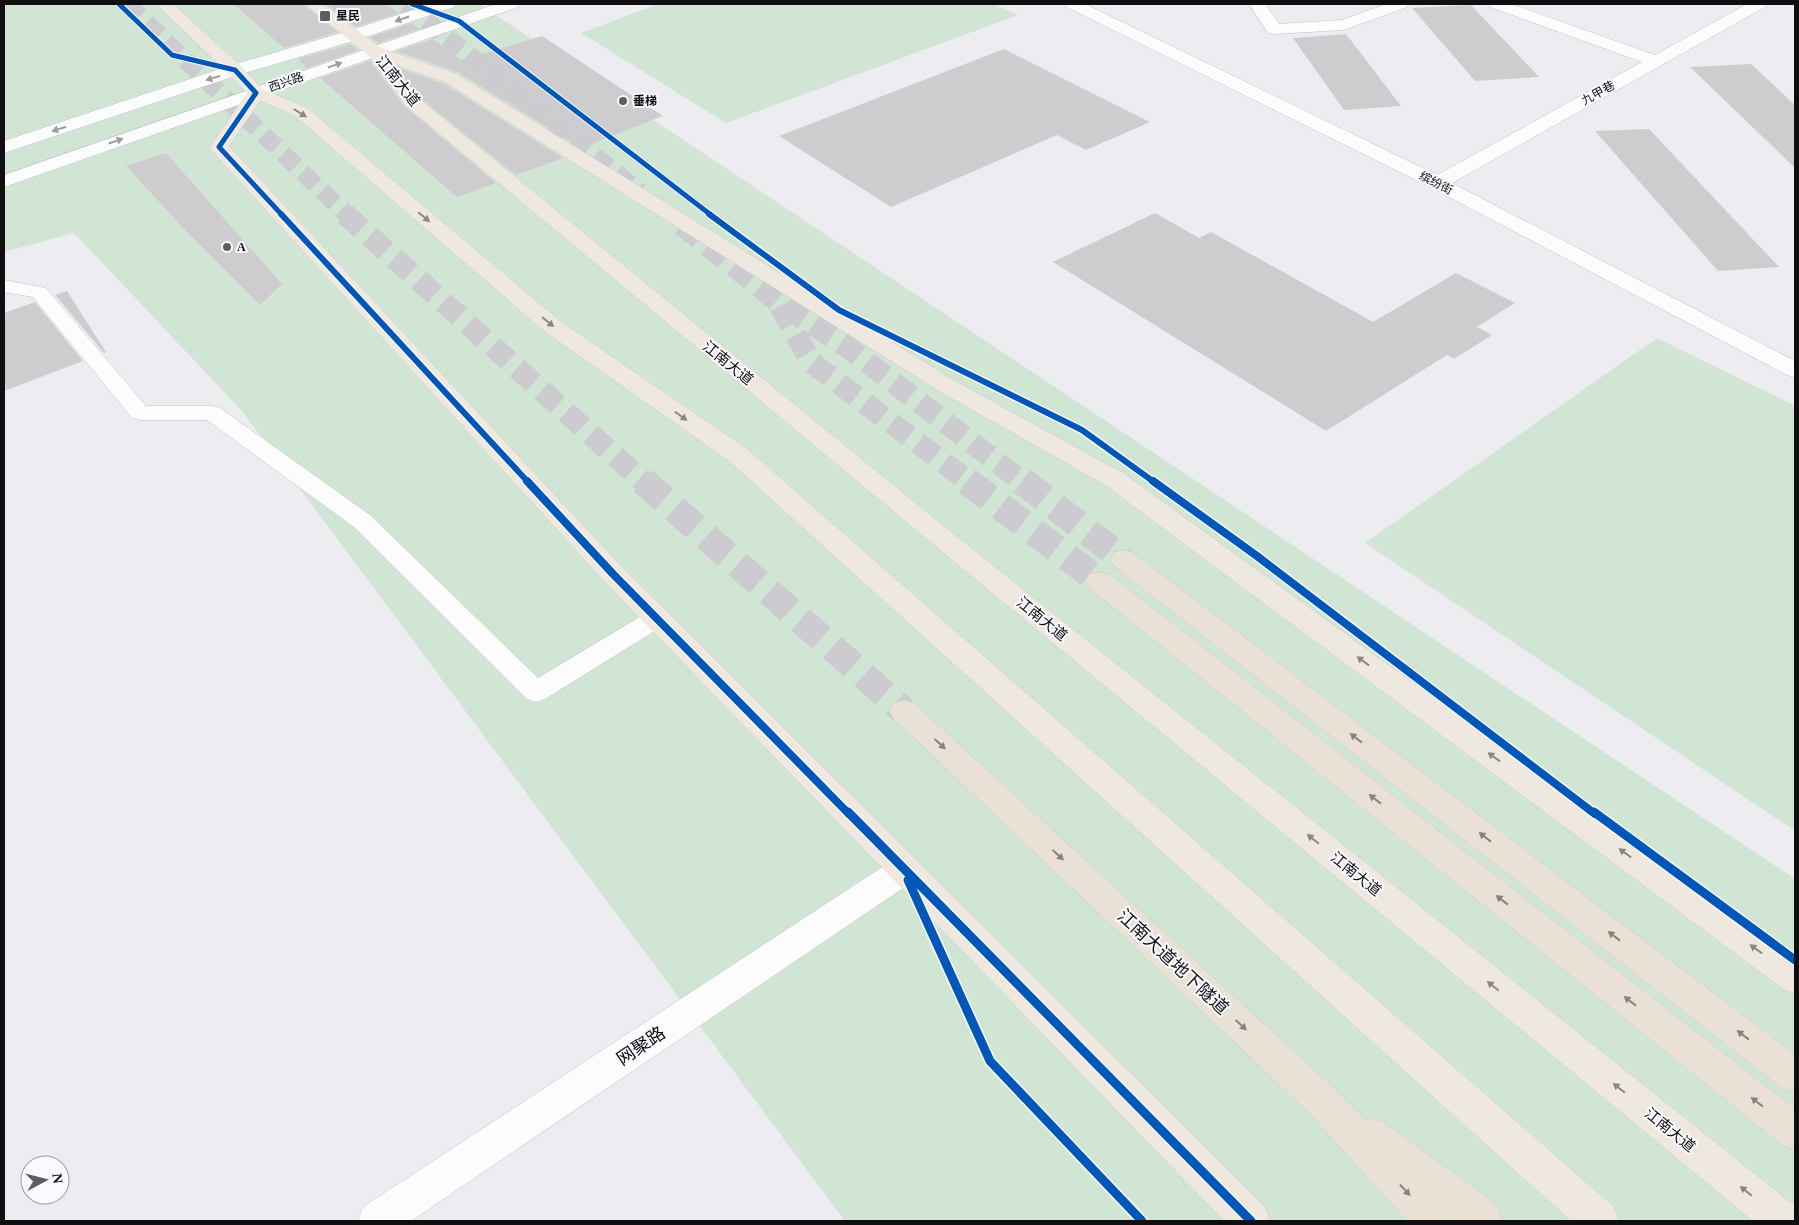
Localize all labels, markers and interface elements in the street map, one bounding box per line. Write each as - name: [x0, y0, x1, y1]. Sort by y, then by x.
- marker: 星民: [318, 9, 332, 23]
- place label: 星民: [336, 9, 360, 23]
- one-way arrow: [394, 16, 409, 24]
- street label: 江南大道: [373, 53, 423, 109]
- one-way arrow: [328, 61, 343, 69]
- street label: 西兴路: [267, 70, 305, 94]
- one-way arrow: [205, 74, 220, 82]
- street label: 九甲巷: [1579, 78, 1617, 108]
- place label: 垂梯: [633, 94, 657, 108]
- marker: 垂梯: [617, 95, 629, 107]
- one-way arrow: [293, 108, 307, 117]
- one-way arrow: [51, 125, 66, 133]
- one-way arrow: [108, 137, 123, 144]
- street label: 缤纷街: [1417, 169, 1455, 197]
- one-way arrow: [418, 211, 430, 223]
- place label: A: [237, 240, 246, 254]
- marker: A: [221, 241, 233, 253]
- one-way arrow: [541, 317, 554, 328]
- street label: 江南大道: [700, 338, 756, 388]
- one-way arrow: [674, 411, 688, 421]
- street label: 江南大道: [1014, 594, 1070, 644]
- one-way arrow: [1356, 656, 1370, 666]
- one-way arrow: [1349, 733, 1363, 743]
- one-way arrow: [933, 738, 945, 750]
- one-way arrow: [1487, 752, 1501, 762]
- one-way arrow: [1369, 794, 1382, 805]
- one-way arrow: [1478, 832, 1492, 842]
- one-way arrow: [1306, 834, 1319, 845]
- one-way arrow: [1618, 848, 1632, 858]
- one-way arrow: [1052, 849, 1064, 861]
- street label: 江南大道: [1328, 849, 1384, 899]
- one-way arrow: [1496, 894, 1509, 905]
- street label: 江南大道地下隧道: [1114, 906, 1232, 1018]
- one-way arrow: [1608, 931, 1621, 942]
- one-way arrow: [1749, 944, 1763, 954]
- one-way arrow: [1487, 980, 1500, 991]
- one-way arrow: [1623, 995, 1636, 1006]
- one-way arrow: [1235, 1019, 1247, 1031]
- street label: 网聚路: [613, 1023, 669, 1069]
- one-way arrow: [1737, 1030, 1750, 1041]
- one-way arrow: [1613, 1083, 1626, 1094]
- one-way arrow: [1751, 1096, 1764, 1107]
- street label: 江南大道: [1642, 1105, 1698, 1155]
- north arrow: [20, 1155, 70, 1205]
- text: N: [49, 1173, 65, 1184]
- one-way arrow: [1399, 1184, 1410, 1197]
- one-way arrow: [1739, 1185, 1752, 1196]

